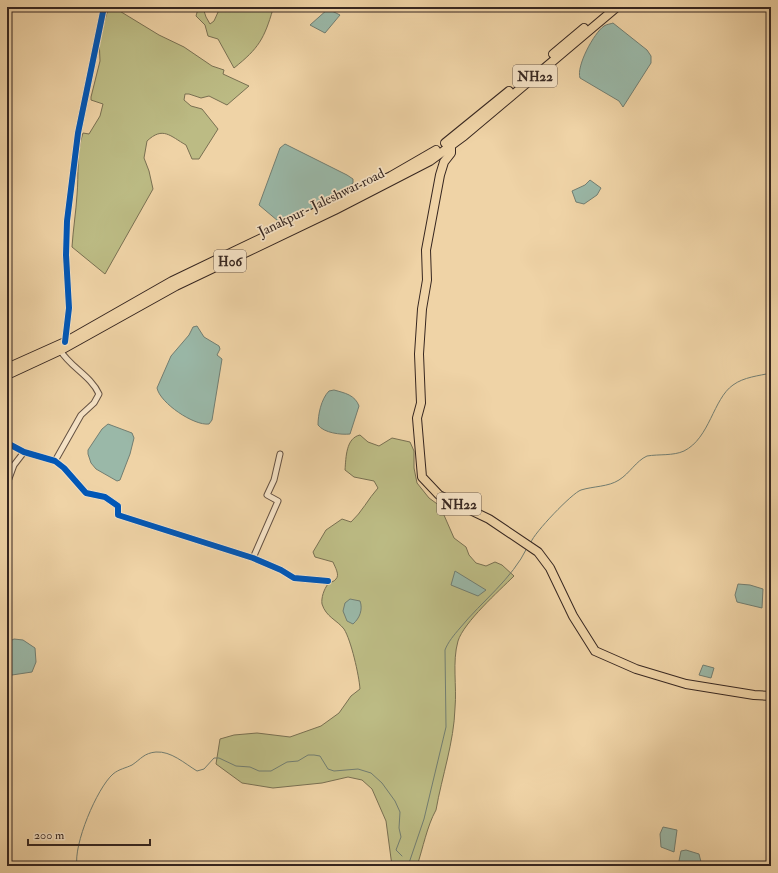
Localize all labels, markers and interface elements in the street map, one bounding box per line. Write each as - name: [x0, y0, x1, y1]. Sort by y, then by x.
- road number: NH22: [513, 65, 557, 87]
- street label: Janakpur- Jaleshwar road: [254, 164, 388, 242]
- road number: H06: [214, 250, 246, 272]
- road number: NH22: [437, 493, 481, 515]
- scale bar: [28, 821, 150, 847]
- text: 200 m: [34, 828, 65, 843]

